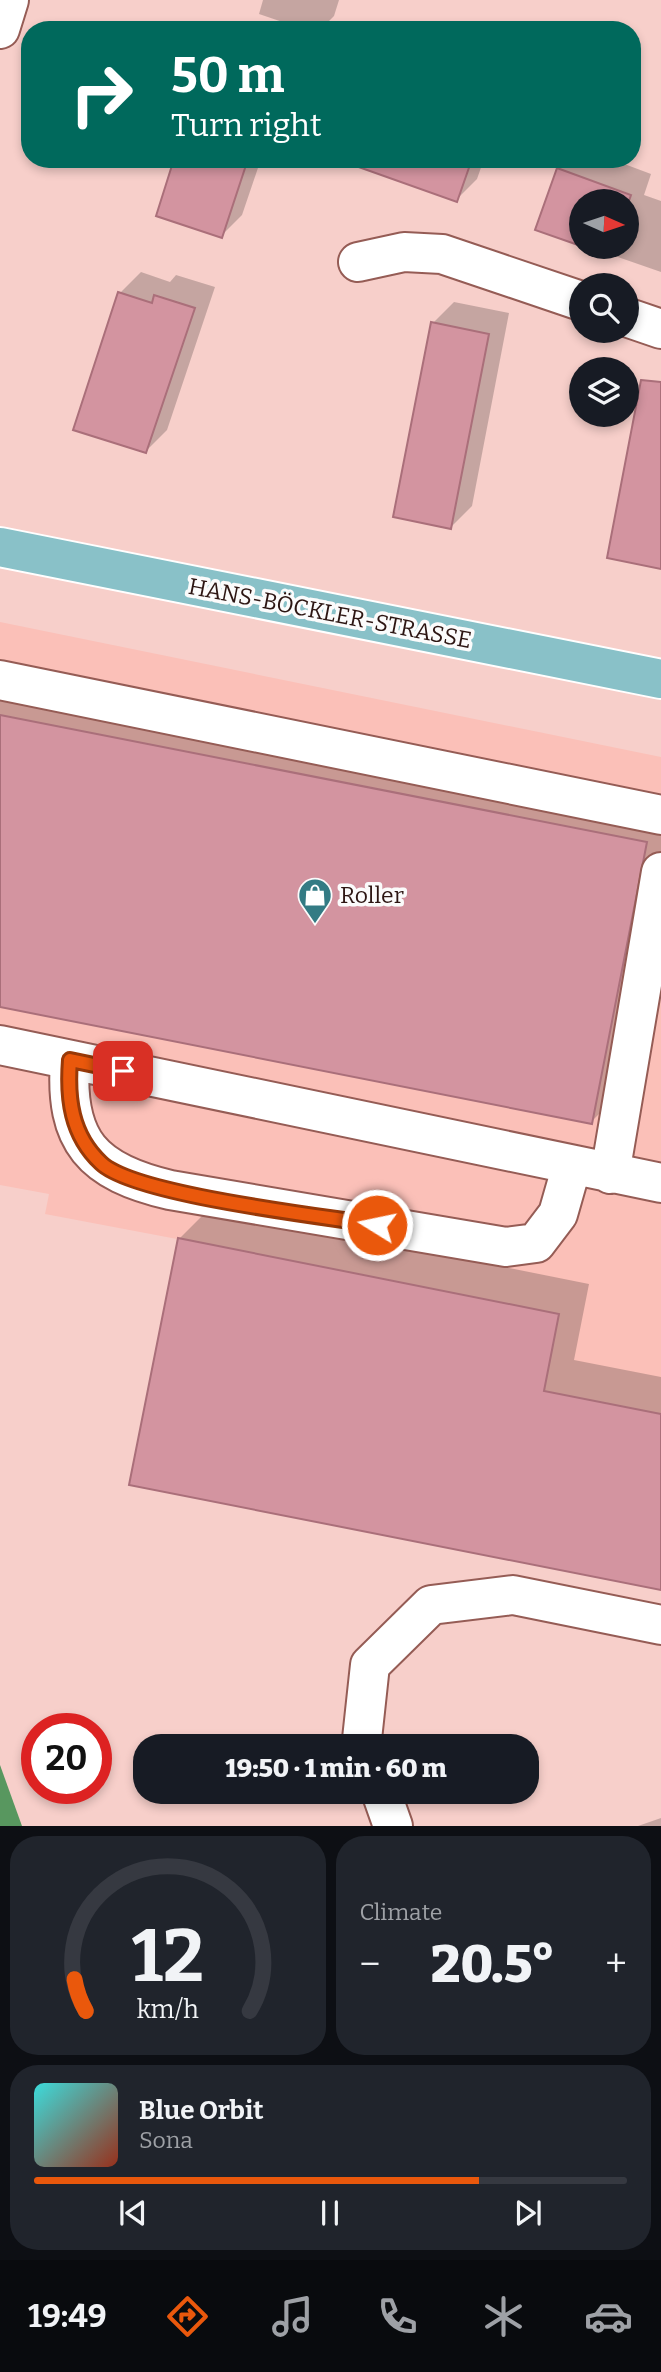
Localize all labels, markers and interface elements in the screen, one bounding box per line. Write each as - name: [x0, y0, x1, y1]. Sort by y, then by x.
- text: 50 m: [171, 46, 284, 105]
- icon: right: [56, 49, 147, 140]
- text: Turn right: [171, 106, 322, 144]
- north arrow: [569, 189, 639, 259]
- map controls: [569, 189, 639, 427]
- button: search: [569, 273, 639, 343]
- button: layers: [569, 357, 639, 427]
- street label: HANS-BÖCKLER-STRASSE: [186, 572, 474, 654]
- shop icon: Roller: [296, 876, 334, 925]
- place label: Roller: [340, 881, 404, 909]
- pin: [93, 1041, 153, 1101]
- icon: arrive: [104, 1052, 142, 1090]
- position arrow: [340, 1188, 414, 1262]
- speed limit sign: 20: [21, 1713, 112, 1804]
- text: 19:50 · 1 min · 60 m: [225, 1753, 447, 1784]
- text: Climate: [360, 1898, 442, 1926]
- text: 12: [132, 1914, 204, 2001]
- text: 20.5°: [431, 1933, 555, 1996]
- text: −: [360, 1941, 380, 1987]
- text: +: [605, 1941, 627, 1987]
- text: km/h: [137, 1995, 199, 2025]
- text: Blue Orbit: [139, 2095, 263, 2126]
- text: Sona: [139, 2126, 193, 2154]
- icon: previous: [114, 2194, 152, 2232]
- icon: pause: [311, 2194, 349, 2232]
- icon: next: [509, 2194, 547, 2232]
- icon: directions: [163, 2292, 212, 2341]
- icon: music: [268, 2292, 317, 2341]
- icon: phone: [373, 2292, 422, 2341]
- icon: climate: [479, 2292, 528, 2341]
- icon: car: [584, 2292, 633, 2341]
- text: 19:49: [28, 2297, 107, 2335]

